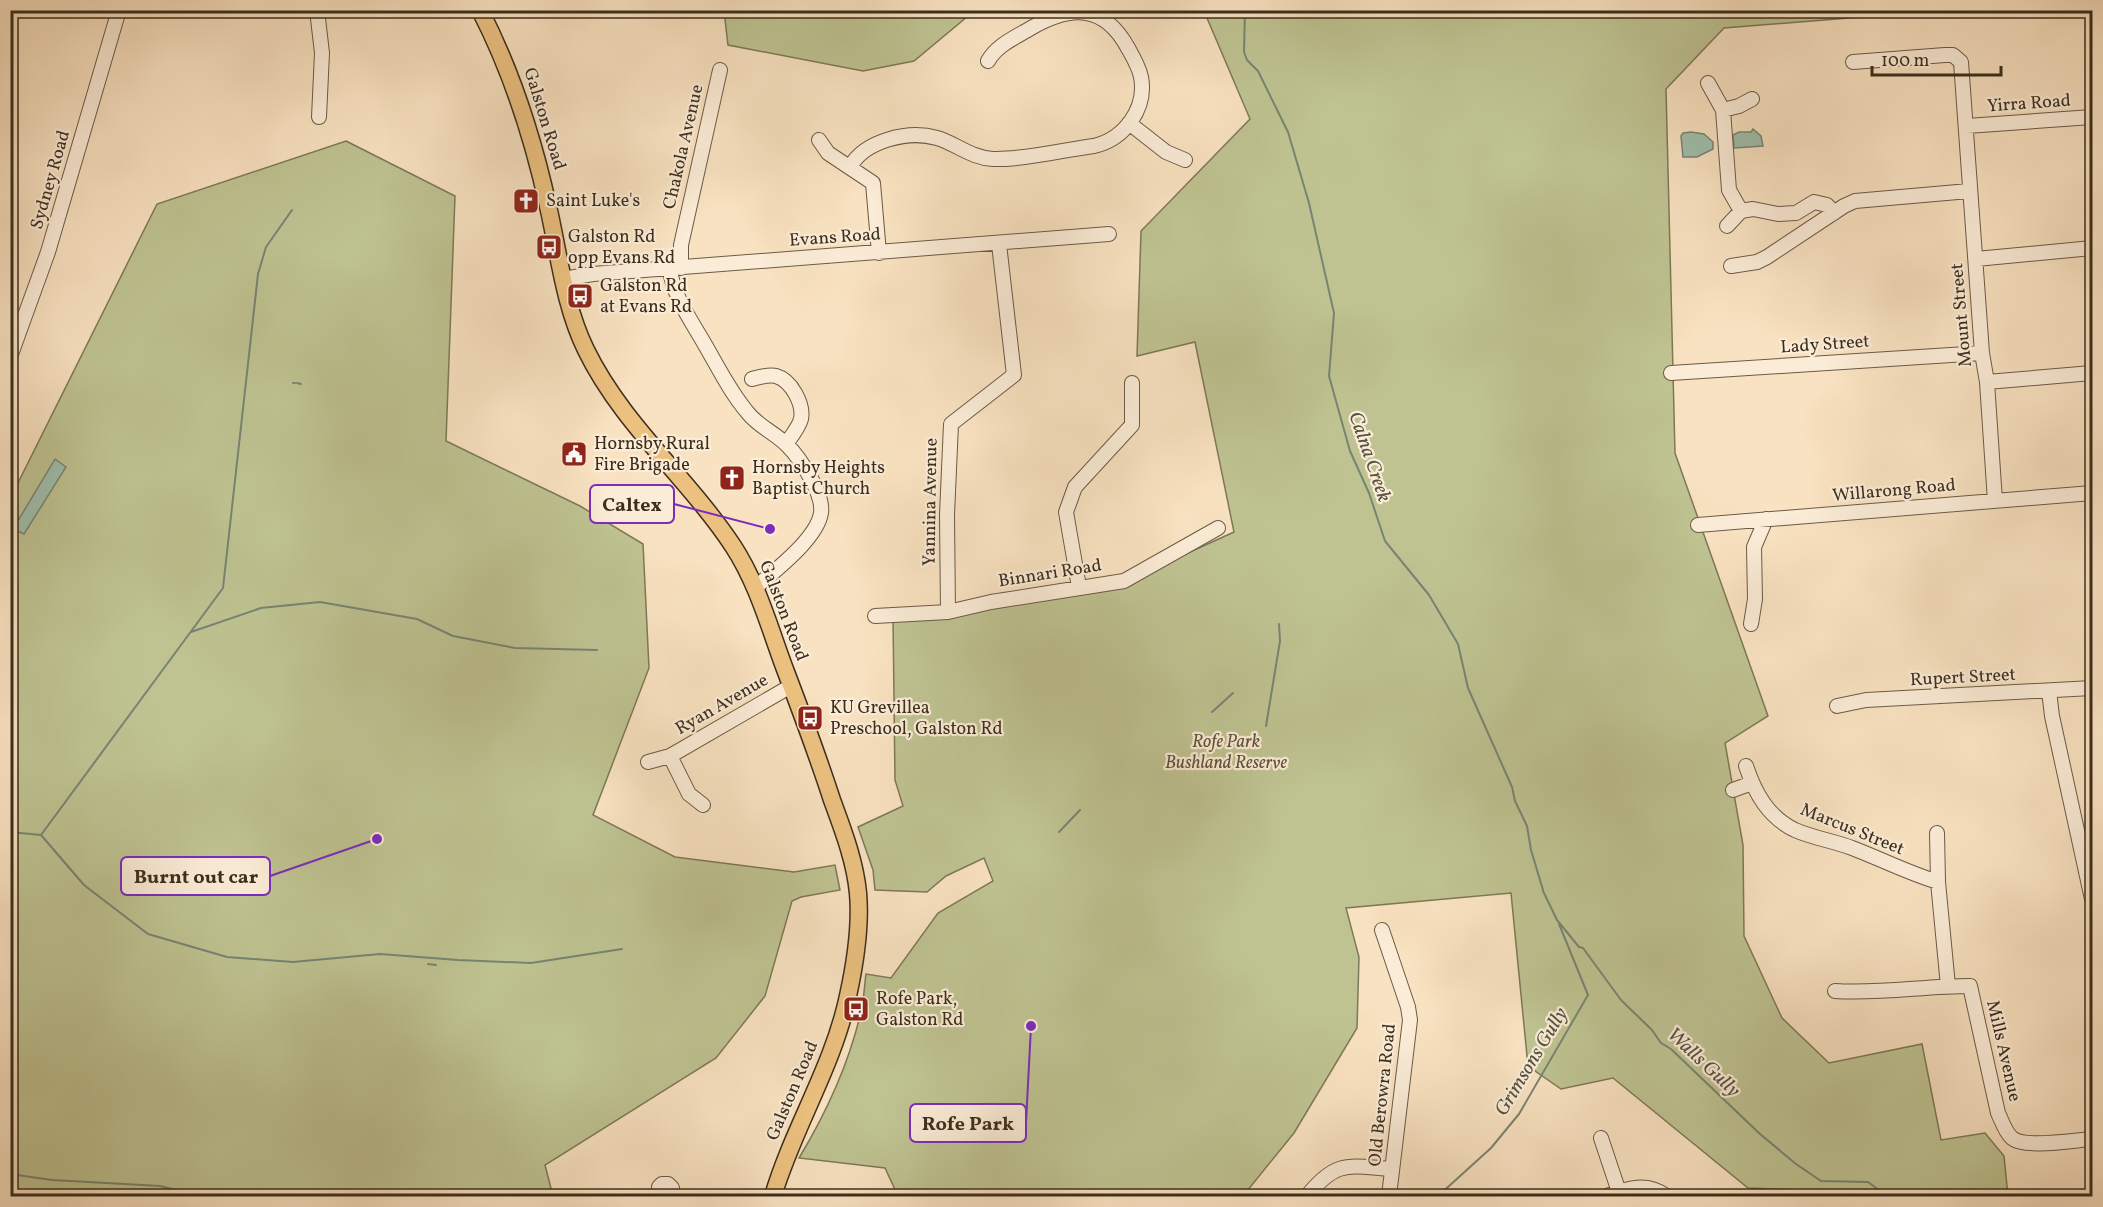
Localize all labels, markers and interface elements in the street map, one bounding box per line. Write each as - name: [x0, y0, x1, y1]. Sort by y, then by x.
- scale bar: [1872, 39, 2001, 77]
- text: 100 m: [1881, 49, 1930, 74]
- street label: Galston Road: [517, 65, 571, 173]
- street label: Chakola Avenue: [658, 82, 710, 212]
- street label: Yirra Road: [1986, 89, 2072, 119]
- street label: Sydney Road: [25, 127, 77, 233]
- church icon: Saint Luke's: [511, 186, 541, 216]
- place label: Saint Luke's: [546, 189, 640, 214]
- street label: Evans Road: [788, 222, 882, 254]
- place label: Galston Rd opp Evans Rd: [568, 225, 675, 271]
- bus stop icon: Galston Rd opp Evans Rd: [534, 232, 564, 262]
- street label: Mount Street: [1945, 262, 1979, 368]
- place label: Galston Rd at Evans Rd: [600, 274, 692, 320]
- bus stop icon: Galston Rd at Evans Rd: [565, 281, 595, 311]
- street label: Lady Street: [1780, 329, 1870, 361]
- water label: Calna Creek: [1340, 408, 1398, 506]
- place label: Hornsby Rural Fire Brigade: [594, 432, 710, 478]
- street label: Yannina Avenue: [917, 438, 945, 566]
- public building icon: Hornsby Rural Fire Brigade: [559, 439, 589, 469]
- place label: Hornsby Heights Baptist Church: [752, 456, 885, 502]
- church icon: Hornsby Heights Baptist Church: [717, 463, 747, 493]
- street label: Willarong Road: [1831, 473, 1957, 509]
- callout: Caltex: [590, 485, 674, 523]
- text: Caltex: [602, 492, 662, 520]
- street label: Binnari Road: [997, 553, 1103, 595]
- street label: Galston Road: [752, 557, 814, 665]
- street label: Rupert Street: [1909, 663, 2017, 693]
- street label: Ryan Avenue: [671, 668, 773, 742]
- place label: KU Grevillea Preschool, Galston Rd: [830, 696, 1003, 742]
- bus stop icon: KU Grevillea Preschool, Galston Rd: [795, 703, 825, 733]
- park label: Rofe Park Bushland Reserve: [1165, 730, 1287, 776]
- street label: Marcus Street: [1796, 798, 1908, 862]
- callout: Burnt out car: [121, 857, 270, 895]
- text: Burnt out car: [134, 864, 259, 892]
- place label: Rofe Park, Galston Rd: [876, 987, 963, 1033]
- bus stop icon: Rofe Park, Galston Rd: [841, 994, 871, 1024]
- street label: Mills Avenue: [1979, 998, 2027, 1104]
- water label: Grimsons Gully: [1488, 1002, 1576, 1122]
- street label: Old Berowra Road: [1363, 1022, 1403, 1168]
- water label: Walls Gully: [1660, 1022, 1746, 1104]
- street label: Galston Road: [761, 1037, 825, 1145]
- callout: Rofe Park: [910, 1104, 1026, 1142]
- text: Rofe Park: [922, 1111, 1014, 1139]

